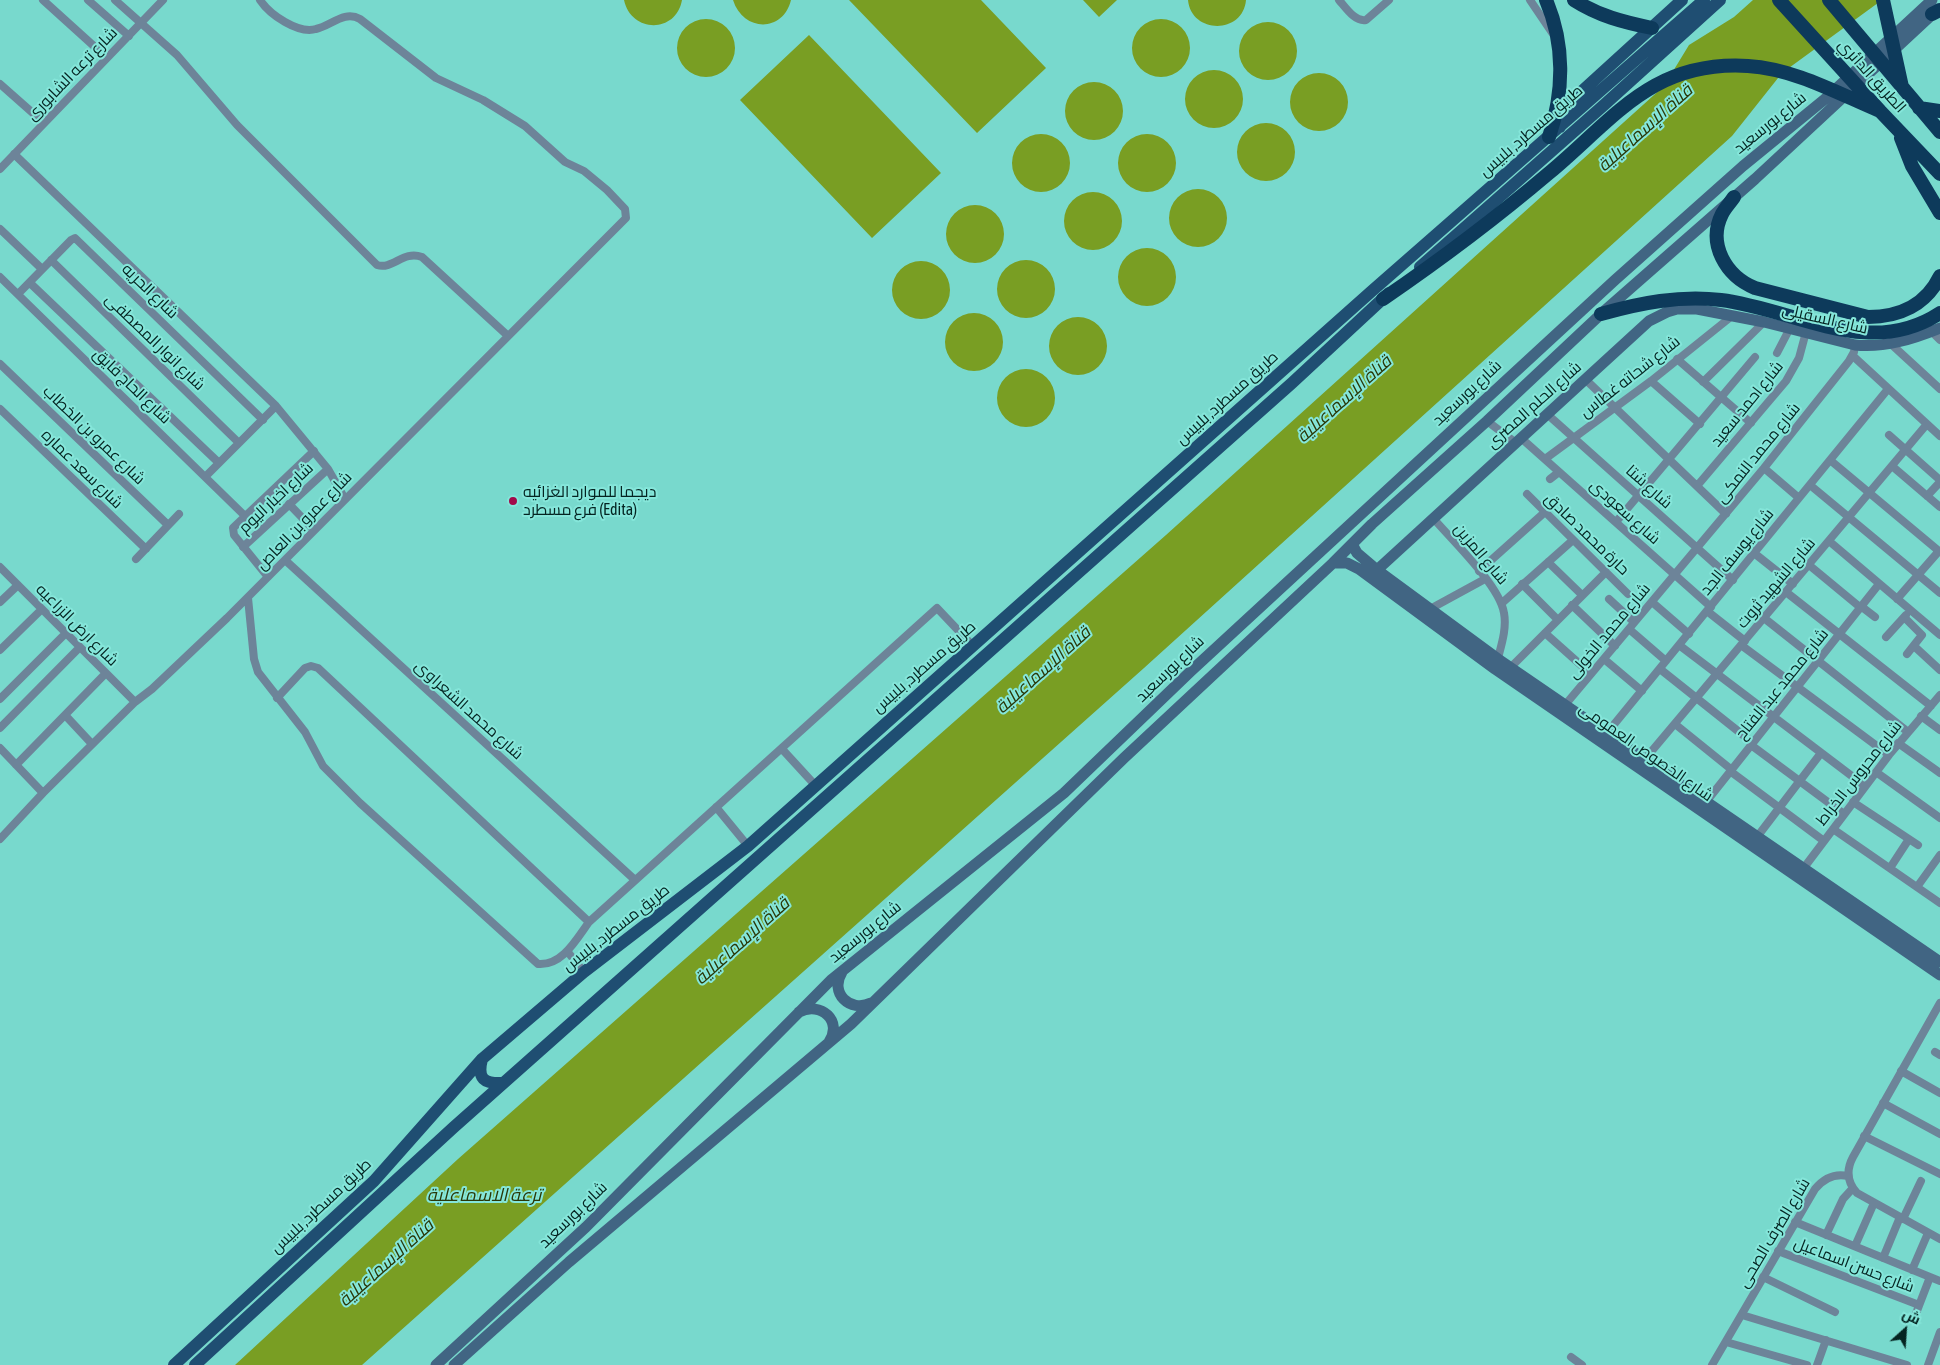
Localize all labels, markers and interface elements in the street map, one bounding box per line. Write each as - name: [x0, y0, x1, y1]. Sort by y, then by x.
- street label: شارع ترعه الشابورى: [23, 23, 121, 125]
- street label: الطريق الدائري: [1834, 35, 1910, 117]
- water label: قناة الإسماعيلية: [1593, 80, 1697, 176]
- street label: طريق مسطرد, بلبيس: [1475, 81, 1587, 181]
- street label: شارع بورسعيد: [1730, 88, 1810, 158]
- street label: شارع الحريه: [118, 259, 182, 323]
- street label: شارع انوار المصطفى: [101, 290, 209, 394]
- street label: شارع السقيلى: [1780, 300, 1870, 338]
- street label: شارع شحاته غطاس: [1576, 332, 1684, 422]
- street label: شارع الحاج فايق: [89, 344, 175, 428]
- street label: طريق مسطرد, بلبيس: [1172, 347, 1282, 449]
- water label: قناة الإسماعيلية: [1292, 351, 1396, 447]
- street label: شارع بورسعيد: [1428, 356, 1506, 430]
- street label: شارع الحلم المصرى: [1483, 357, 1585, 453]
- street label: شارع احمد سعيد: [1707, 357, 1787, 451]
- street label: شارع عمرو بن الخطاب: [39, 381, 149, 489]
- street label: شارع محمد النمكى: [1712, 399, 1804, 507]
- street label: شارع سعد عماره: [37, 425, 127, 513]
- street label: شارع اخبار اليوم: [235, 459, 317, 537]
- street label: شارع شتا: [1622, 461, 1676, 513]
- street label: شارع عمرو بن العاص: [252, 468, 356, 574]
- street label: شارع سعودى: [1586, 475, 1664, 549]
- place label: ديجما للموارد الغزائيه فرع مسطرد (Edita): [523, 482, 656, 520]
- street label: حارة محمد صادق: [1541, 489, 1633, 579]
- marker: ديجما للموارد الغزائيه فرع مسطرد (Edita): [507, 495, 519, 507]
- street label: شارع يوسف الجد: [1696, 505, 1778, 599]
- street label: شارع المزين: [1450, 519, 1512, 589]
- street label: شارع الشهيد ثروت: [1733, 534, 1819, 632]
- street label: شارع محمد الخولى: [1564, 579, 1654, 683]
- street label: شارع ارض الزراعيه: [32, 580, 122, 670]
- street label: طريق مسطرد, بلبيس: [868, 617, 980, 717]
- water label: قناة الإسماعيلية: [991, 622, 1095, 718]
- street label: شارع محمد عبد الفتاح: [1731, 625, 1833, 743]
- street label: شارع بورسعيد: [1132, 632, 1208, 706]
- street label: شارع محمد الشعراوى: [411, 656, 527, 764]
- street label: شارع الخصوص العمومى: [1575, 699, 1717, 805]
- street label: شارع محروس الخراط: [1812, 717, 1906, 829]
- street label: طريق مسطرد, بلبيس: [559, 880, 673, 976]
- water label: قناة الإسماعيلية: [690, 893, 794, 989]
- street label: شارع بورسعيد: [825, 897, 905, 967]
- street label: طريق مسطرد, بلبيس: [267, 1154, 375, 1258]
- street label: شارع الصرف الصحى: [1734, 1175, 1814, 1291]
- street label: شارع بورسعيد: [535, 1178, 611, 1252]
- water label: ترعة الاسماعلية: [427, 1184, 541, 1206]
- water label: قناة الإسماعيلية: [334, 1215, 438, 1311]
- street label: شارع حسن اسماعيل: [1791, 1233, 1917, 1297]
- north arrow: [1880, 1305, 1930, 1355]
- text: ش: [1900, 1305, 1923, 1328]

